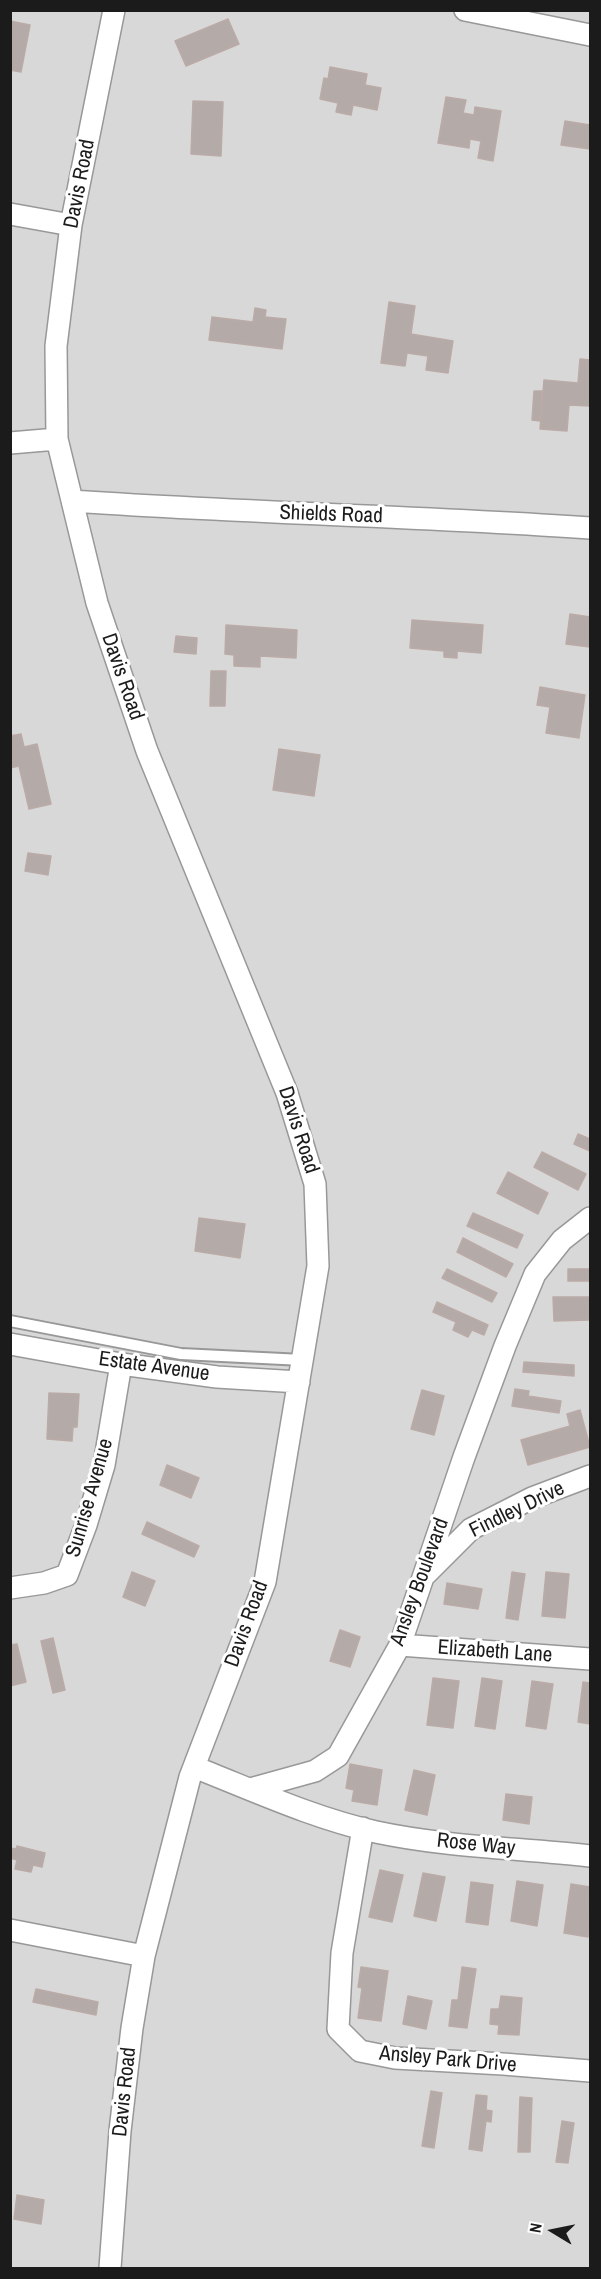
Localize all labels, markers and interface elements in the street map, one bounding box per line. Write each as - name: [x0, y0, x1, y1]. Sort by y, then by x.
- street label: Davis Road: [59, 137, 101, 231]
- street label: Shields Road: [279, 501, 383, 529]
- street label: Davis Road: [95, 630, 149, 724]
- street label: Davis Road: [272, 1083, 324, 1177]
- street label: Estate Avenue: [97, 1347, 211, 1387]
- street label: Sunrise Avenue: [61, 1436, 119, 1560]
- street label: Findley Drive: [465, 1476, 569, 1544]
- street label: Ansley Boulevard: [385, 1515, 455, 1649]
- street label: Davis Road: [220, 1577, 274, 1671]
- street label: Elizabeth Lane: [437, 1635, 553, 1669]
- street label: Rose Way: [436, 1828, 516, 1862]
- street label: Ansley Park Drive: [378, 2041, 518, 2079]
- street label: Davis Road: [108, 2046, 142, 2138]
- north arrow: [523, 2201, 583, 2261]
- text: N: [524, 2221, 547, 2234]

